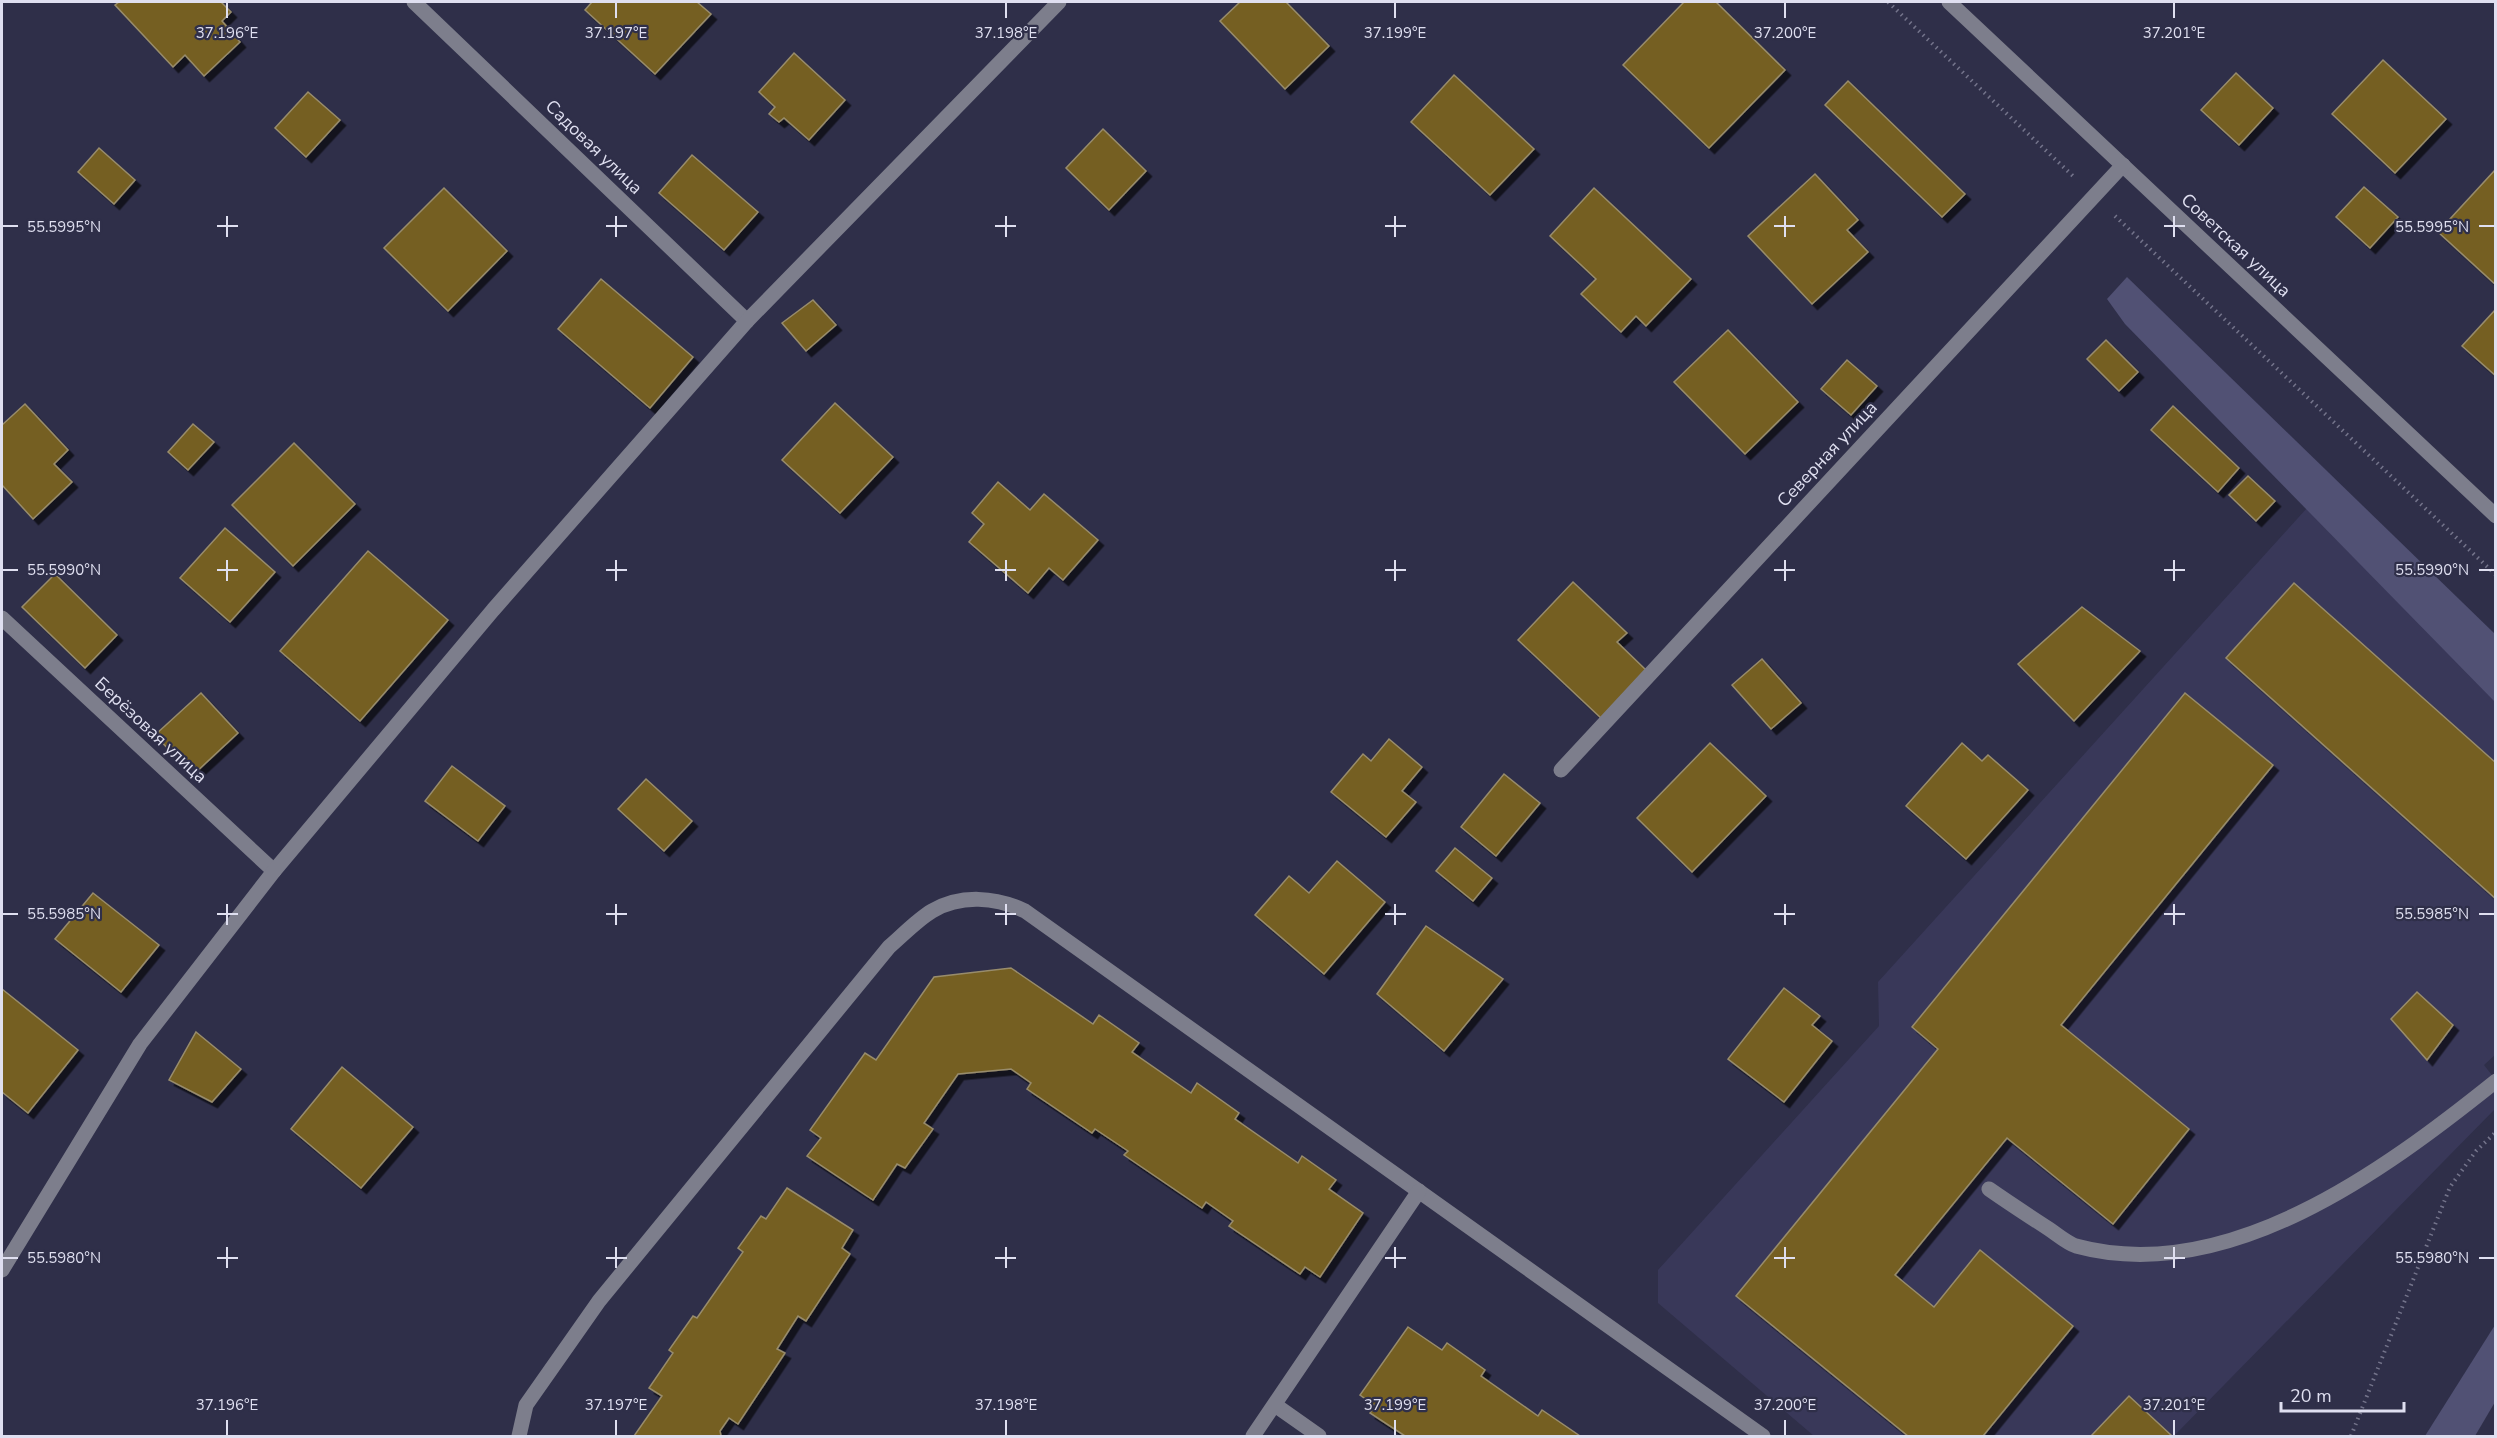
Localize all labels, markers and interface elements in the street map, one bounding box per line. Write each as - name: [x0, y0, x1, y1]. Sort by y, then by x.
- text: 37.196°E: [196, 23, 258, 43]
- text: 37.197°E: [585, 23, 647, 43]
- text: 37.198°E: [975, 23, 1037, 43]
- text: 37.199°E: [1364, 23, 1426, 43]
- text: 37.200°E: [1754, 23, 1816, 43]
- text: 37.201°E: [2143, 23, 2205, 43]
- street label: Садовая улица: [540, 94, 648, 200]
- street label: Советская улица: [2176, 188, 2296, 302]
- text: 55.5995°N: [27, 217, 101, 237]
- text: 55.5995°N: [2395, 217, 2469, 237]
- street label: Северная улица: [1772, 396, 1882, 512]
- text: 55.5990°N: [27, 560, 101, 580]
- text: 55.5990°N: [2395, 560, 2469, 580]
- street label: Берёзовая улица: [90, 672, 212, 788]
- text: 55.5985°N: [27, 904, 101, 924]
- text: 55.5985°N: [2395, 904, 2469, 924]
- text: 55.5980°N: [27, 1248, 101, 1268]
- text: 55.5980°N: [2395, 1248, 2469, 1268]
- scale bar: [2281, 1375, 2404, 1413]
- text: 20 m: [2290, 1384, 2332, 1408]
- text: 37.196°E: [196, 1395, 258, 1415]
- text: 37.197°E: [585, 1395, 647, 1415]
- text: 37.198°E: [975, 1395, 1037, 1415]
- text: 37.199°E: [1364, 1395, 1426, 1415]
- text: 37.200°E: [1754, 1395, 1816, 1415]
- text: 37.201°E: [2143, 1395, 2205, 1415]

